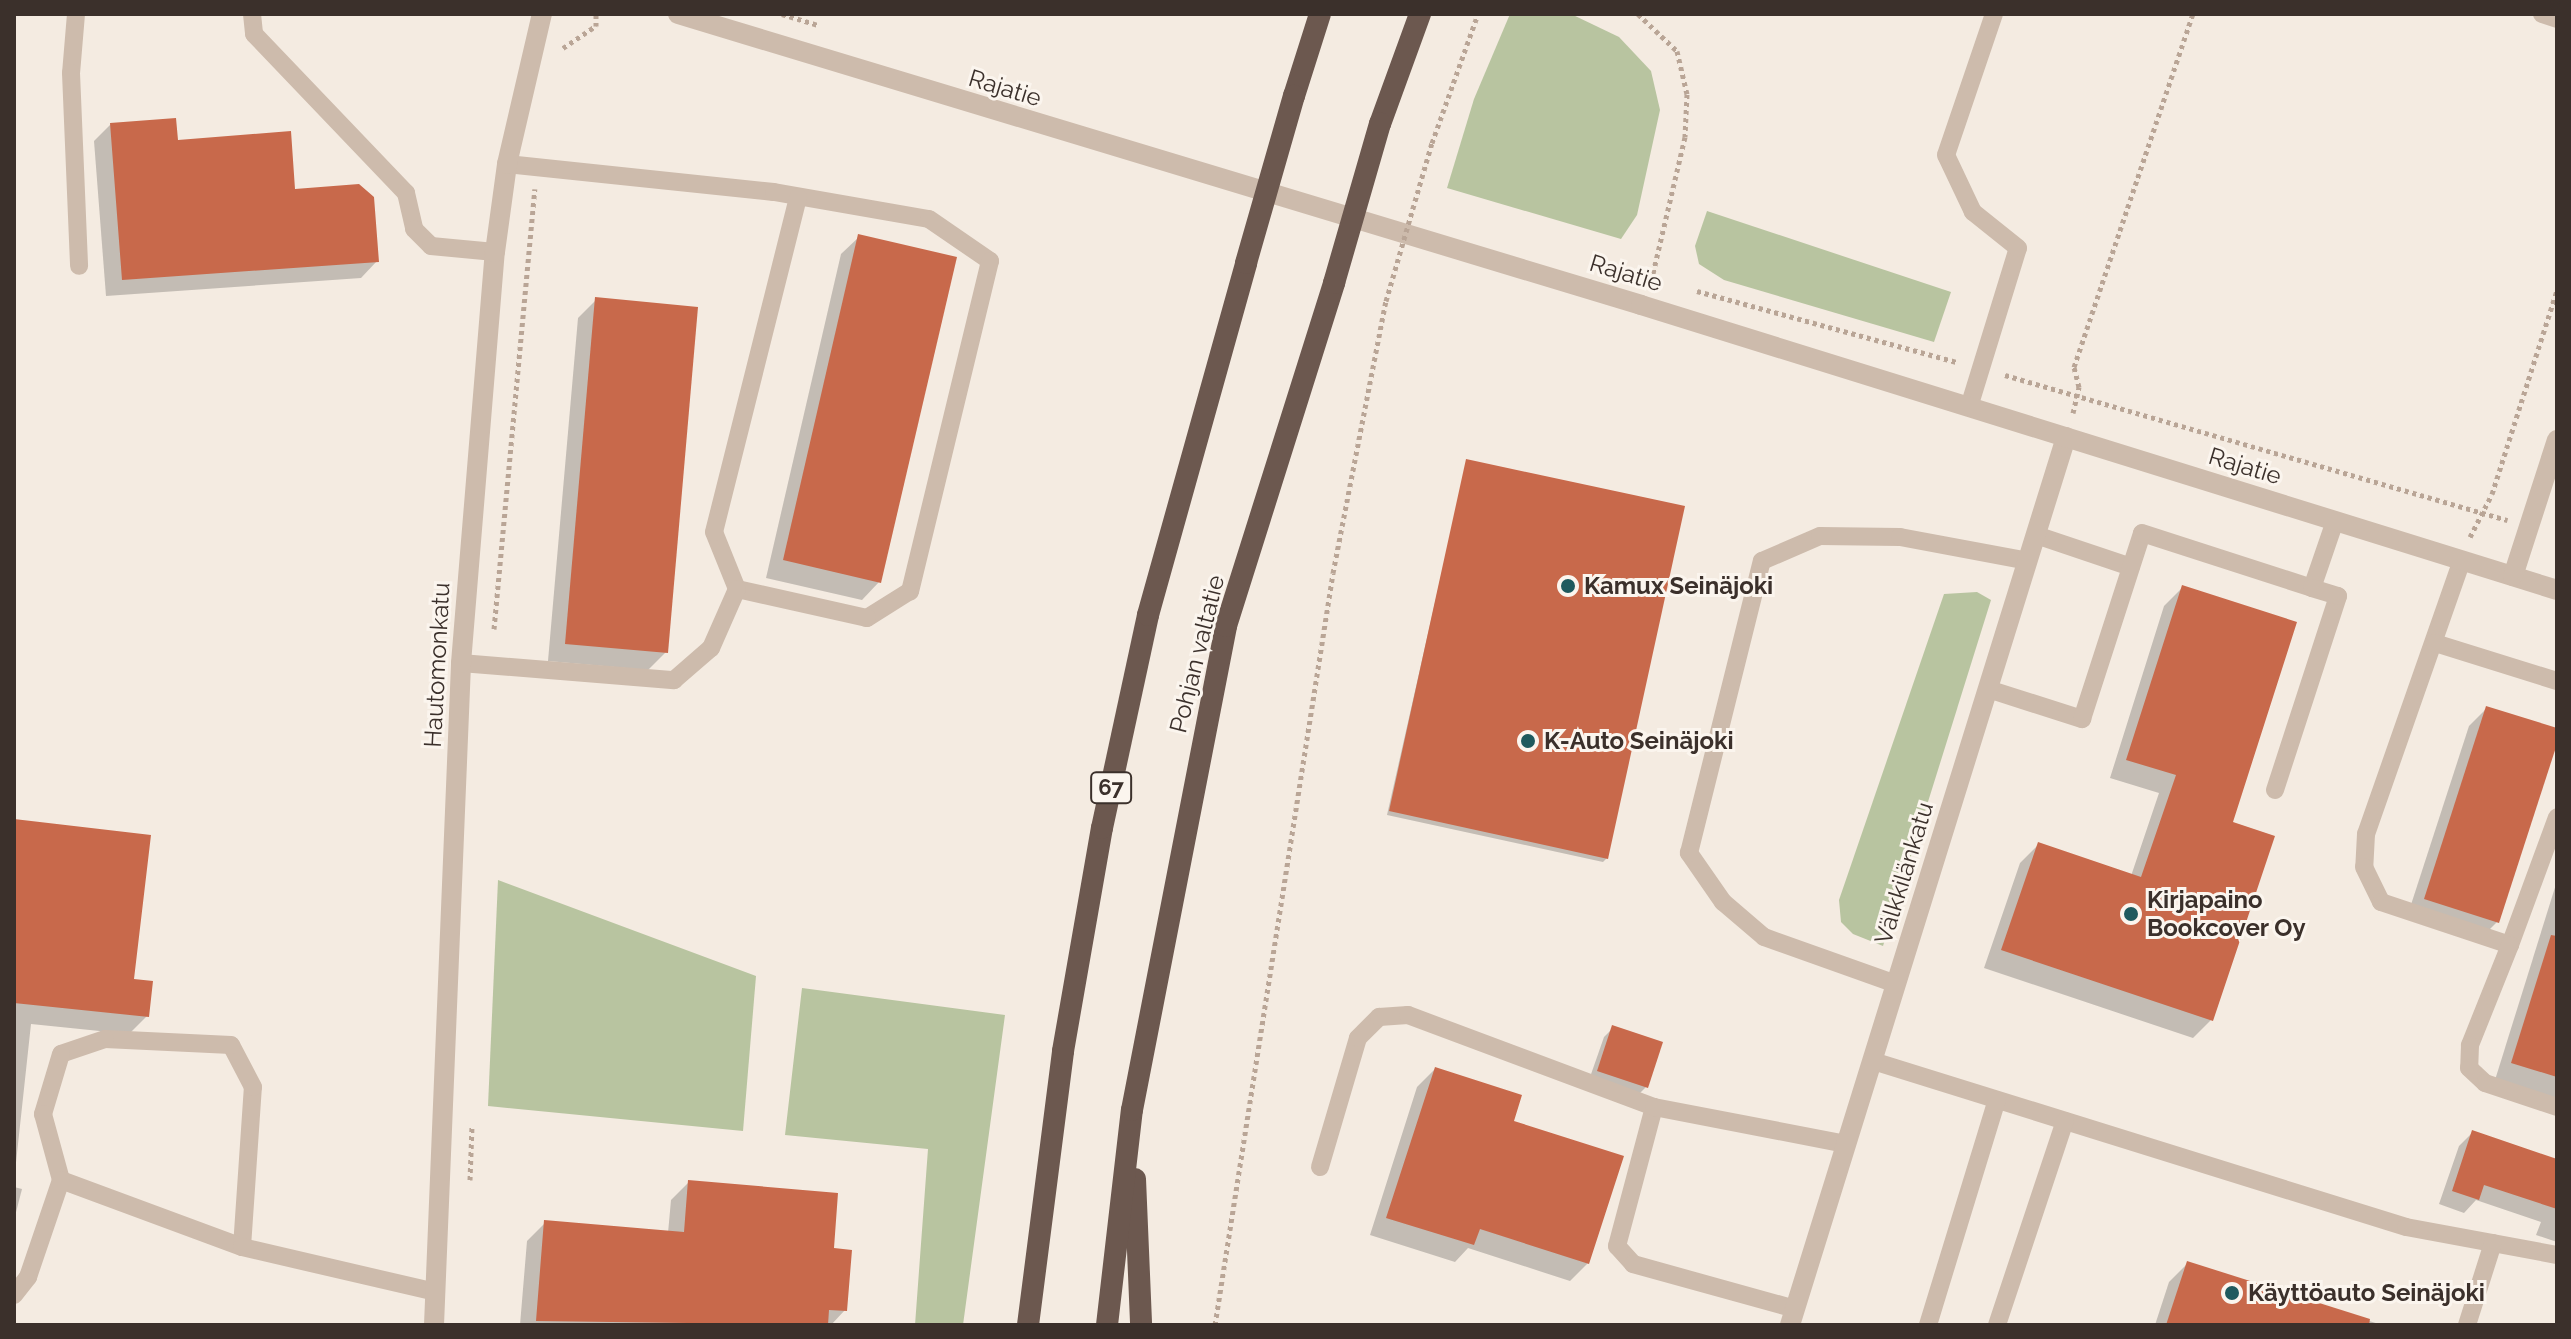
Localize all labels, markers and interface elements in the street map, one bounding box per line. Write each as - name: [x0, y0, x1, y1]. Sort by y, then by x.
- street label: Rajatie: [965, 63, 1045, 113]
- street label: Rajatie: [1586, 248, 1666, 298]
- street label: Rajatie: [2205, 441, 2285, 491]
- street label: Pohjan valtatie: [1163, 572, 1231, 736]
- place label: Kamux Seinäjoki: [1584, 572, 1773, 600]
- marker: Kamux Seinäjoki: [1559, 577, 1577, 595]
- street label: Hautomonkatu: [418, 582, 456, 748]
- place label: K-Auto Seinäjoki: [1544, 727, 1734, 755]
- marker: K-Auto Seinäjoki: [1519, 732, 1537, 750]
- road number: 67: [1089, 770, 1133, 806]
- street label: Välkkilänkatu: [1869, 799, 1939, 947]
- place label: Kirjapaino Bookcover Oy: [2147, 886, 2306, 942]
- marker: Kirjapaino Bookcover Oy: [2122, 905, 2140, 923]
- place label: Käyttöauto Seinäjoki: [2248, 1279, 2485, 1307]
- marker: Käyttöauto Seinäjoki: [2223, 1284, 2241, 1302]

